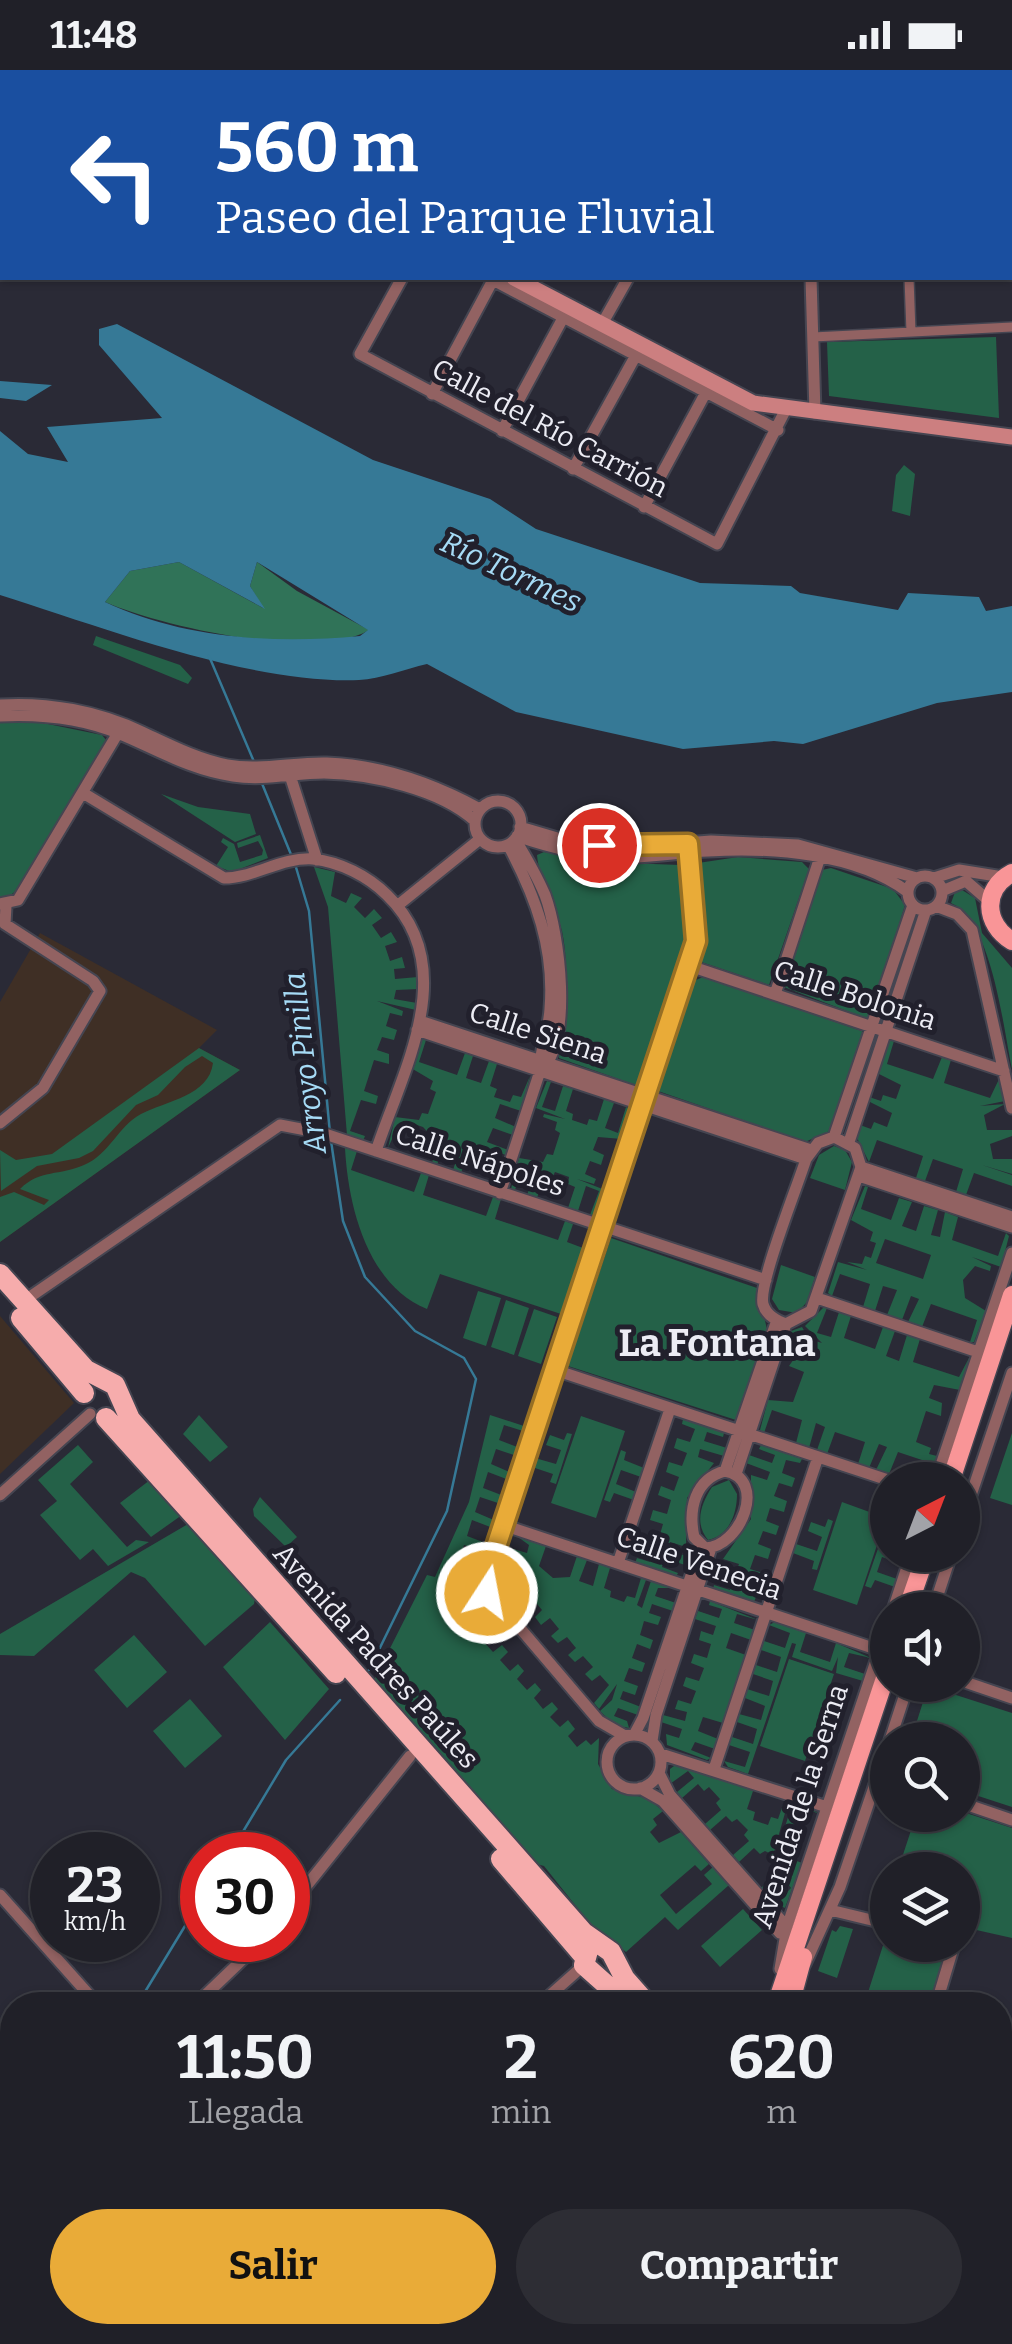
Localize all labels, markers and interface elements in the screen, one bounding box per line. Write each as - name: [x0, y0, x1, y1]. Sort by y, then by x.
- text: 11:48: [50, 12, 138, 58]
- text: 560 m: [215, 106, 419, 190]
- icon: left: [50, 110, 180, 240]
- text: Paseo del Parque Fluvial: [215, 191, 715, 245]
- street label: Calle del Río Carrión: [426, 352, 674, 504]
- water label: Río Tormes: [435, 524, 587, 620]
- pin: [557, 803, 642, 888]
- icon: arrive: [572, 818, 627, 873]
- street label: Calle Bolonia: [770, 953, 940, 1037]
- water label: Arroyo Pinilla: [276, 970, 334, 1158]
- street label: Calle Siena: [465, 995, 611, 1071]
- street label: Calle Nápoles: [391, 1117, 569, 1203]
- district label: La Fontana: [618, 1320, 816, 1366]
- north arrow: [870, 1462, 980, 1572]
- map controls: [870, 1462, 980, 1962]
- street label: Calle Venecia: [612, 1519, 786, 1607]
- street label: Avenida Padres Paúles: [267, 1537, 485, 1775]
- position arrow: [435, 1541, 539, 1645]
- button: sound: [870, 1592, 980, 1702]
- street label: Avenida de la Serna: [745, 1680, 855, 1932]
- button: search: [870, 1722, 980, 1832]
- speed limit sign: 30: [180, 1832, 310, 1962]
- button: layers: [870, 1852, 980, 1962]
- text: 23: [67, 1855, 123, 1915]
- text: km/h: [64, 1907, 126, 1937]
- text: 11:50: [177, 2022, 314, 2094]
- text: 2: [504, 2022, 538, 2094]
- text: 620: [728, 2022, 835, 2094]
- text: Llegada: [188, 2093, 303, 2131]
- text: min: [491, 2093, 551, 2131]
- text: m: [766, 2093, 797, 2131]
- button: Salir: [50, 2209, 496, 2324]
- button: Compartir: [516, 2209, 962, 2324]

